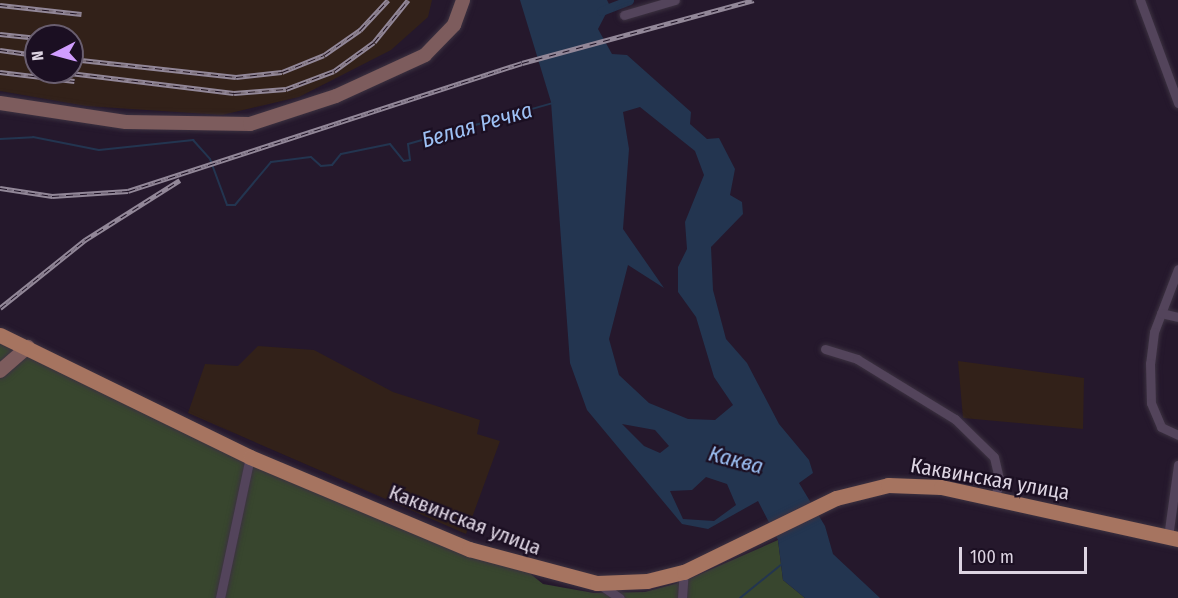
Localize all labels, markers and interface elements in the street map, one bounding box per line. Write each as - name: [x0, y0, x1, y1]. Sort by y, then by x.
- north arrow: [24, 24, 84, 84]
- text: N: [28, 50, 48, 61]
- water label: Белая Речка: [419, 97, 535, 153]
- water label: Каква: [706, 440, 766, 480]
- street label: Каквинская улица: [909, 453, 1071, 505]
- street label: Каквинская улица: [385, 479, 545, 561]
- scale bar: [962, 535, 1090, 573]
- text: 100 m: [970, 546, 1014, 568]

